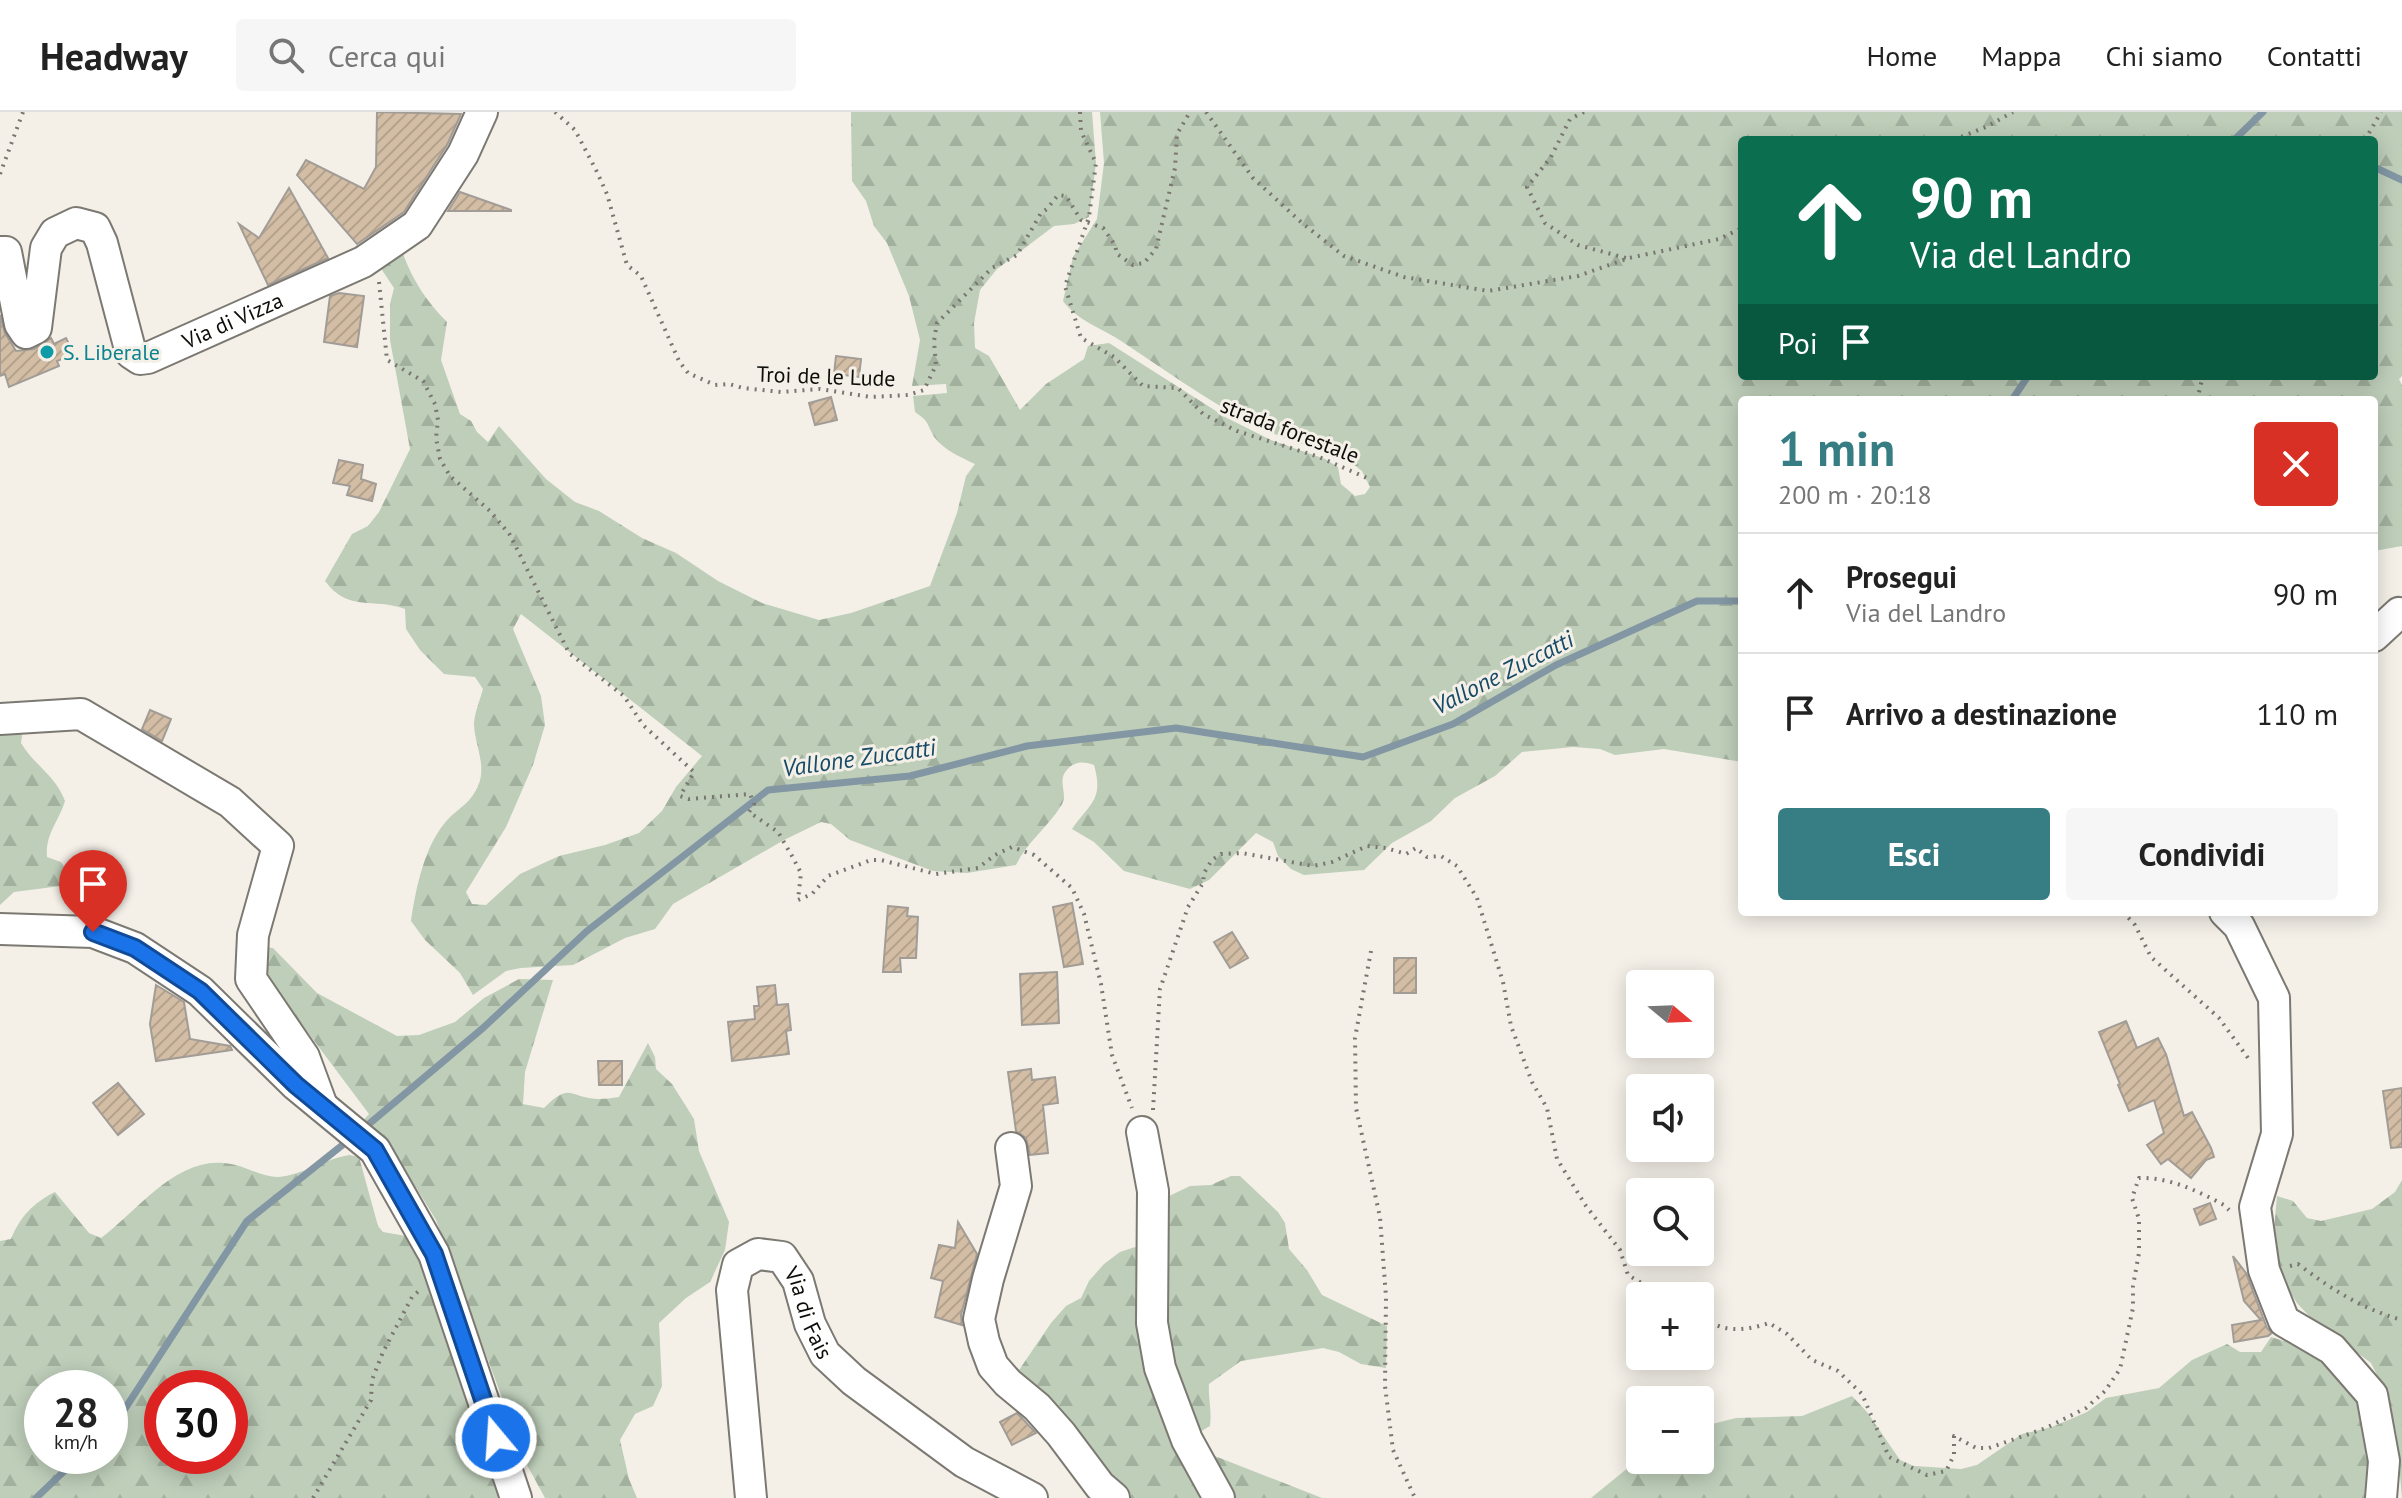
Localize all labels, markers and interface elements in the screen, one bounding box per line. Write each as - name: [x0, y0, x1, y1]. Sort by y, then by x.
- search box: [236, 19, 796, 91]
- text: Headway: [40, 31, 188, 80]
- icon: search: [264, 33, 308, 77]
- text: Cerca qui: [328, 36, 446, 75]
- text: Home: [1867, 37, 1937, 74]
- text: Mappa: [1981, 37, 2062, 74]
- text: Chi siamo: [2106, 37, 2223, 74]
- text: Contatti: [2267, 37, 2362, 74]
- text: 90 m: [1910, 161, 2033, 233]
- icon: ahead: [1778, 168, 1882, 272]
- text: Via del Landro: [1910, 231, 2132, 278]
- street label: Via di Vizza: [177, 286, 287, 355]
- icon: arrive: [1834, 320, 1878, 364]
- text: Poi: [1778, 323, 1818, 362]
- place label: S. Liberale: [63, 338, 160, 366]
- marker: S. Liberale: [38, 343, 56, 361]
- street label: Troi de le Lude: [756, 360, 896, 392]
- street label: strada forestale: [1217, 391, 1363, 469]
- text: 1 min: [1778, 417, 1895, 479]
- button: close: [2254, 422, 2338, 506]
- text: 200 m · 20:18: [1778, 478, 1932, 511]
- text: Prosegui: [1846, 557, 1957, 596]
- icon: ahead: [1778, 571, 1822, 615]
- text: 90 m: [2273, 574, 2338, 613]
- text: Via del Landro: [1846, 596, 2006, 629]
- water label: Vallone Zuccatti: [1427, 623, 1579, 721]
- icon: arrive: [1778, 691, 1822, 735]
- text: Arrivo a destinazione: [1846, 694, 2117, 733]
- text: 110 m: [2257, 694, 2338, 733]
- water label: Vallone Zuccatti: [780, 731, 938, 784]
- button: Esci: [1778, 808, 2050, 900]
- button: Condividi: [2066, 808, 2338, 900]
- pin: [59, 850, 127, 932]
- icon: arrive: [71, 862, 115, 906]
- north arrow: [1626, 970, 1714, 1058]
- map controls: [1626, 970, 1714, 1474]
- button: sound: [1626, 1074, 1714, 1162]
- button: search: [1626, 1178, 1714, 1266]
- street label: Via di Fais: [778, 1260, 839, 1363]
- button: +: [1626, 1282, 1714, 1370]
- speed limit sign: 30: [144, 1370, 248, 1474]
- text: 28: [53, 1386, 99, 1438]
- button: −: [1626, 1386, 1714, 1474]
- position arrow: [454, 1396, 538, 1480]
- text: km/h: [54, 1429, 98, 1455]

